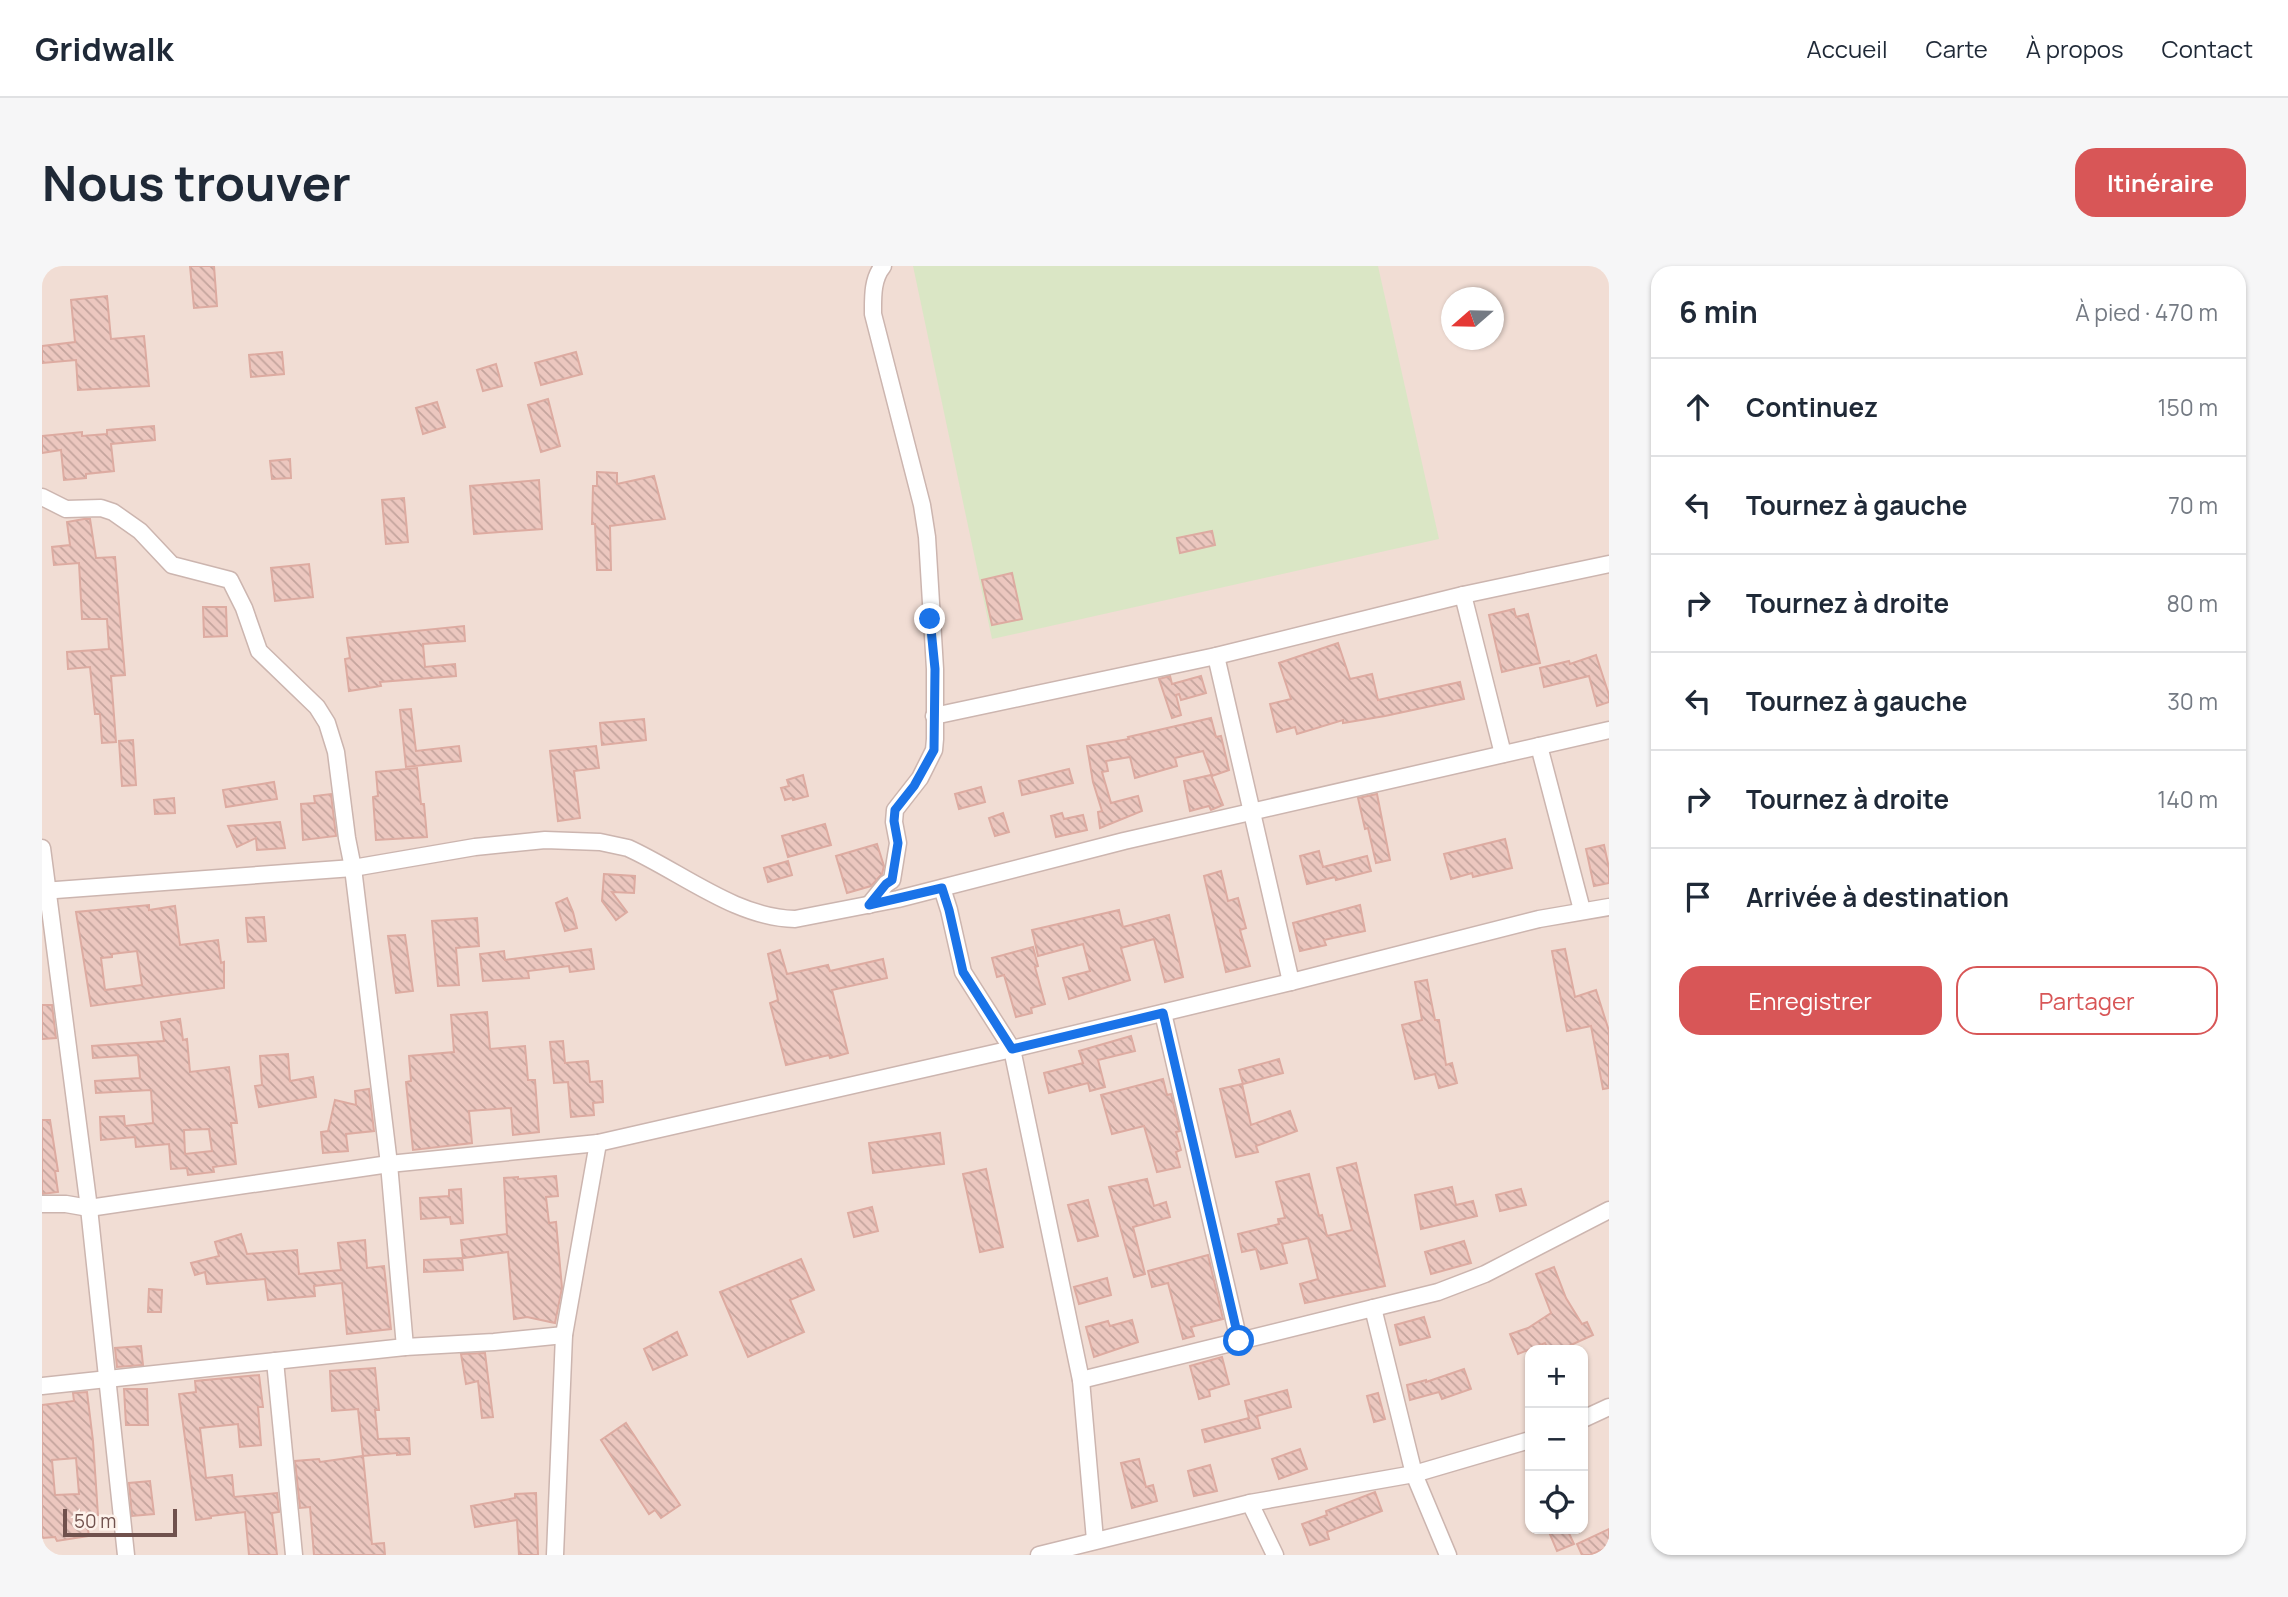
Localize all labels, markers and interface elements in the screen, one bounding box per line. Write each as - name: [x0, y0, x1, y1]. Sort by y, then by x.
- text: Gridwalk: [35, 26, 173, 71]
- text: Accueil: [1807, 32, 1887, 65]
- text: Carte: [1925, 32, 1988, 65]
- text: À propos: [2026, 32, 2124, 65]
- text: Contact: [2162, 32, 2253, 65]
- button: Itinéraire: [2075, 148, 2246, 217]
- text: Nous trouver: [42, 149, 351, 216]
- north arrow: [1441, 287, 1504, 350]
- text: 6 min: [1679, 291, 1758, 332]
- text: À pied · 470 m: [2075, 296, 2218, 328]
- icon: ahead: [1679, 388, 1717, 426]
- text: Continuez: [1746, 389, 1878, 425]
- text: 150 m: [2158, 391, 2218, 423]
- icon: left: [1679, 486, 1717, 524]
- text: Tournez à gauche: [1746, 487, 1967, 523]
- text: 70 m: [2168, 489, 2218, 521]
- icon: right: [1679, 584, 1717, 622]
- text: Tournez à droite: [1746, 585, 1949, 621]
- text: 80 m: [2167, 587, 2218, 619]
- route end: [914, 603, 945, 634]
- icon: left: [1679, 682, 1717, 720]
- text: Tournez à gauche: [1746, 683, 1967, 719]
- text: 30 m: [2167, 685, 2218, 717]
- icon: right: [1679, 780, 1717, 818]
- text: Tournez à droite: [1746, 781, 1949, 817]
- text: 140 m: [2157, 783, 2218, 815]
- icon: arrive: [1679, 878, 1717, 916]
- text: Arrivée à destination: [1746, 879, 2009, 915]
- button: Enregistrer: [1679, 966, 1942, 1035]
- button: Partager: [1956, 966, 2218, 1035]
- route start: [1223, 1325, 1254, 1356]
- map controls: [1525, 1345, 1588, 1534]
- button: +: [1525, 1345, 1588, 1408]
- button: −: [1525, 1408, 1588, 1471]
- button: locate: [1525, 1471, 1588, 1534]
- scale bar: [63, 1506, 177, 1538]
- text: 50 m: [74, 1508, 116, 1534]

